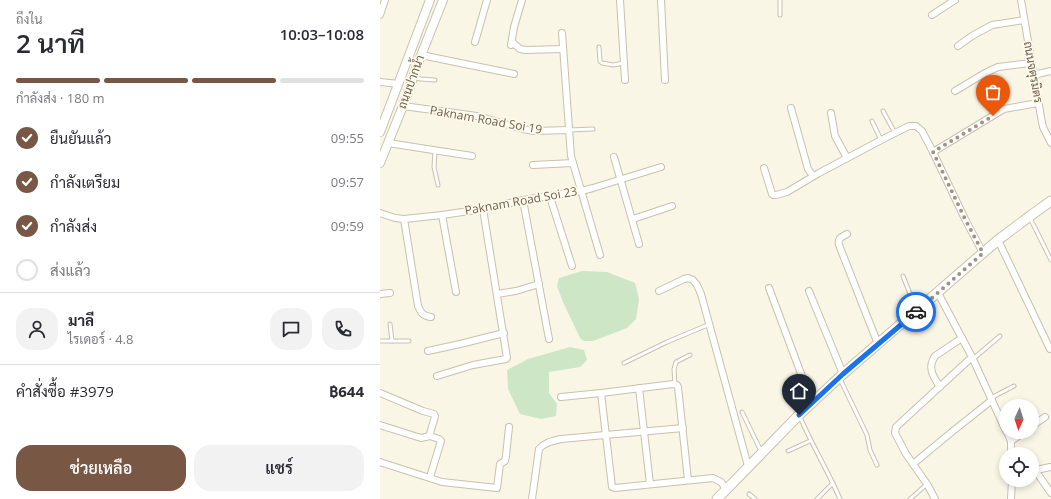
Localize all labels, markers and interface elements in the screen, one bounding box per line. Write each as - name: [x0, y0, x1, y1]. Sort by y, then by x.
- text: ถึงใน: [16, 10, 43, 28]
- text: 10:03–10:08: [280, 24, 364, 44]
- text: 2 นาที: [16, 25, 85, 61]
- street label: ถนนจตุรมิตร: [1019, 40, 1047, 105]
- street label: ถนนปากน้ำ: [391, 52, 428, 111]
- pin: [976, 75, 1010, 116]
- icon: bag: [982, 81, 1004, 103]
- text: กำลังส่ง · 180 m: [16, 89, 105, 107]
- street label: Paknam Road Soi 19: [429, 101, 544, 138]
- icon: check: [16, 127, 38, 149]
- text: ยืนยันแล้ว: [50, 128, 111, 148]
- text: 09:55: [331, 129, 364, 147]
- icon: check: [16, 171, 38, 193]
- text: กำลังเตรียม: [50, 172, 120, 192]
- text: 09:57: [331, 173, 364, 191]
- street label: Paknam Road Soi 23: [463, 182, 579, 219]
- icon: check: [16, 215, 38, 237]
- text: กำลังส่ง: [50, 216, 97, 236]
- text: 09:59: [331, 217, 364, 235]
- text: ส่งแล้ว: [50, 260, 91, 280]
- courier: [896, 292, 936, 332]
- icon: car: [905, 301, 927, 323]
- button: person: [16, 308, 58, 350]
- button: chat: [270, 308, 312, 350]
- button: phone: [322, 308, 364, 350]
- text: มาลี: [68, 310, 94, 330]
- text: ไรเดอร์ · 4.8: [68, 330, 133, 348]
- pin: [782, 374, 816, 415]
- icon: home: [788, 380, 810, 402]
- text: คำสั่งซื้อ #3979: [16, 381, 114, 401]
- text: ฿644: [329, 381, 364, 401]
- north arrow: [999, 399, 1039, 439]
- map controls: [999, 399, 1039, 487]
- button: ช่วยเหลือ: [16, 445, 186, 491]
- button: แชร์: [194, 445, 364, 491]
- button: locate: [999, 447, 1039, 487]

